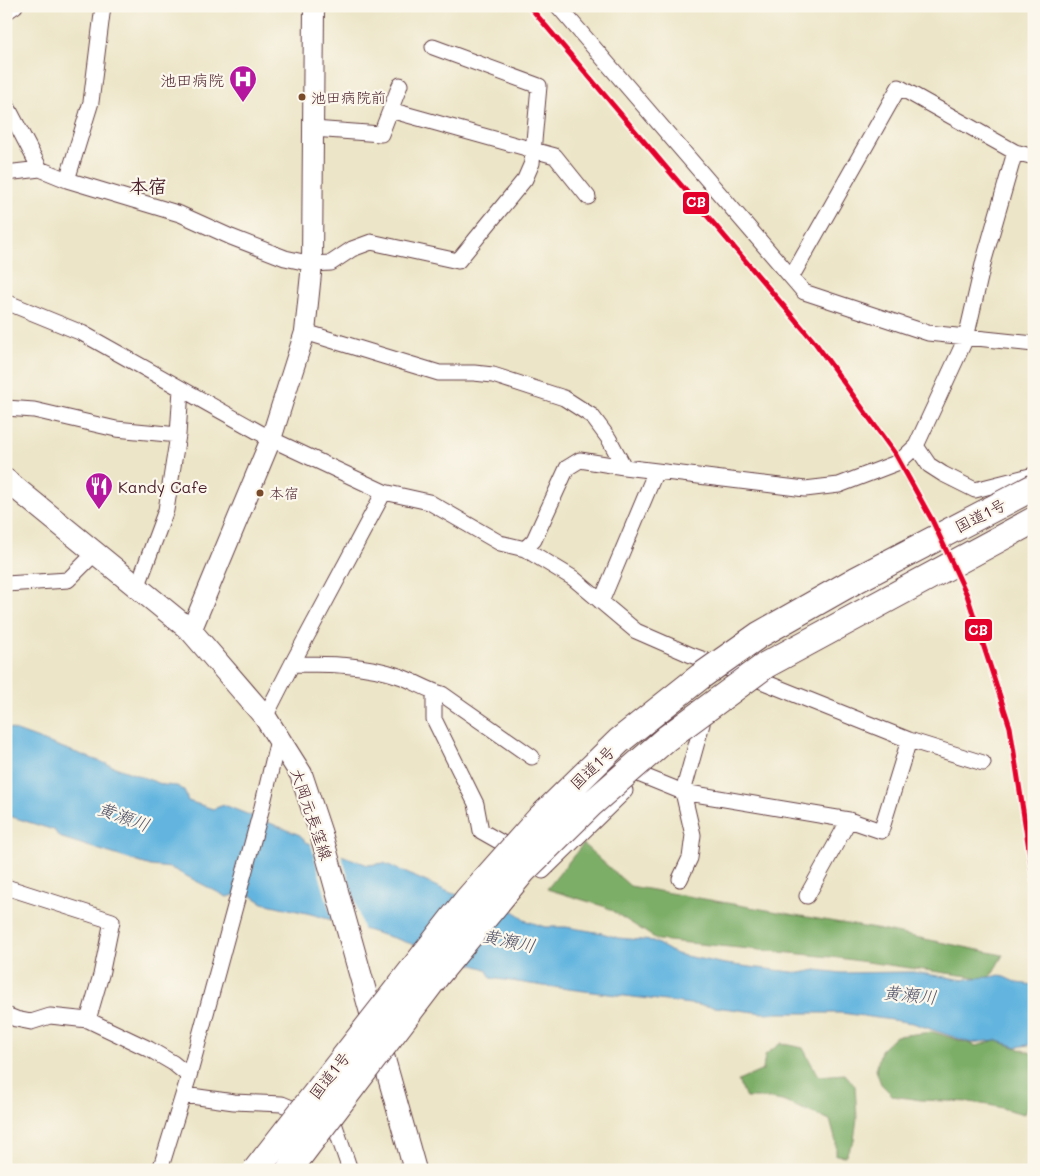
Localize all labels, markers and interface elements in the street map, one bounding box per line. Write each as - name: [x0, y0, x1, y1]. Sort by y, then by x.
- hospital icon: 池田病院: [228, 64, 258, 103]
- place label: 池田病院: [160, 69, 224, 90]
- place label: 池田病院前: [311, 87, 386, 107]
- marker: 池田病院前: [297, 92, 307, 102]
- district label: 本宿: [129, 173, 167, 198]
- line badge: CB: [682, 191, 710, 215]
- text: CB: [686, 192, 706, 211]
- restaurant icon: Kandy Cafe: [84, 471, 114, 510]
- place label: Kandy Cafe: [118, 476, 208, 497]
- place label: 本宿: [269, 483, 299, 503]
- marker: 本宿: [255, 488, 265, 498]
- street label: 国道1号: [951, 493, 1009, 537]
- line badge: CB: [964, 618, 993, 642]
- text: CB: [968, 620, 988, 639]
- street label: 国道1号: [565, 740, 619, 794]
- street label: 大岡元長窪線: [286, 765, 338, 863]
- water label: 黄瀬川: [95, 795, 153, 837]
- water label: 黄瀬川: [480, 923, 538, 957]
- water label: 黄瀬川: [882, 979, 938, 1009]
- street label: 国道1号: [304, 1047, 354, 1103]

